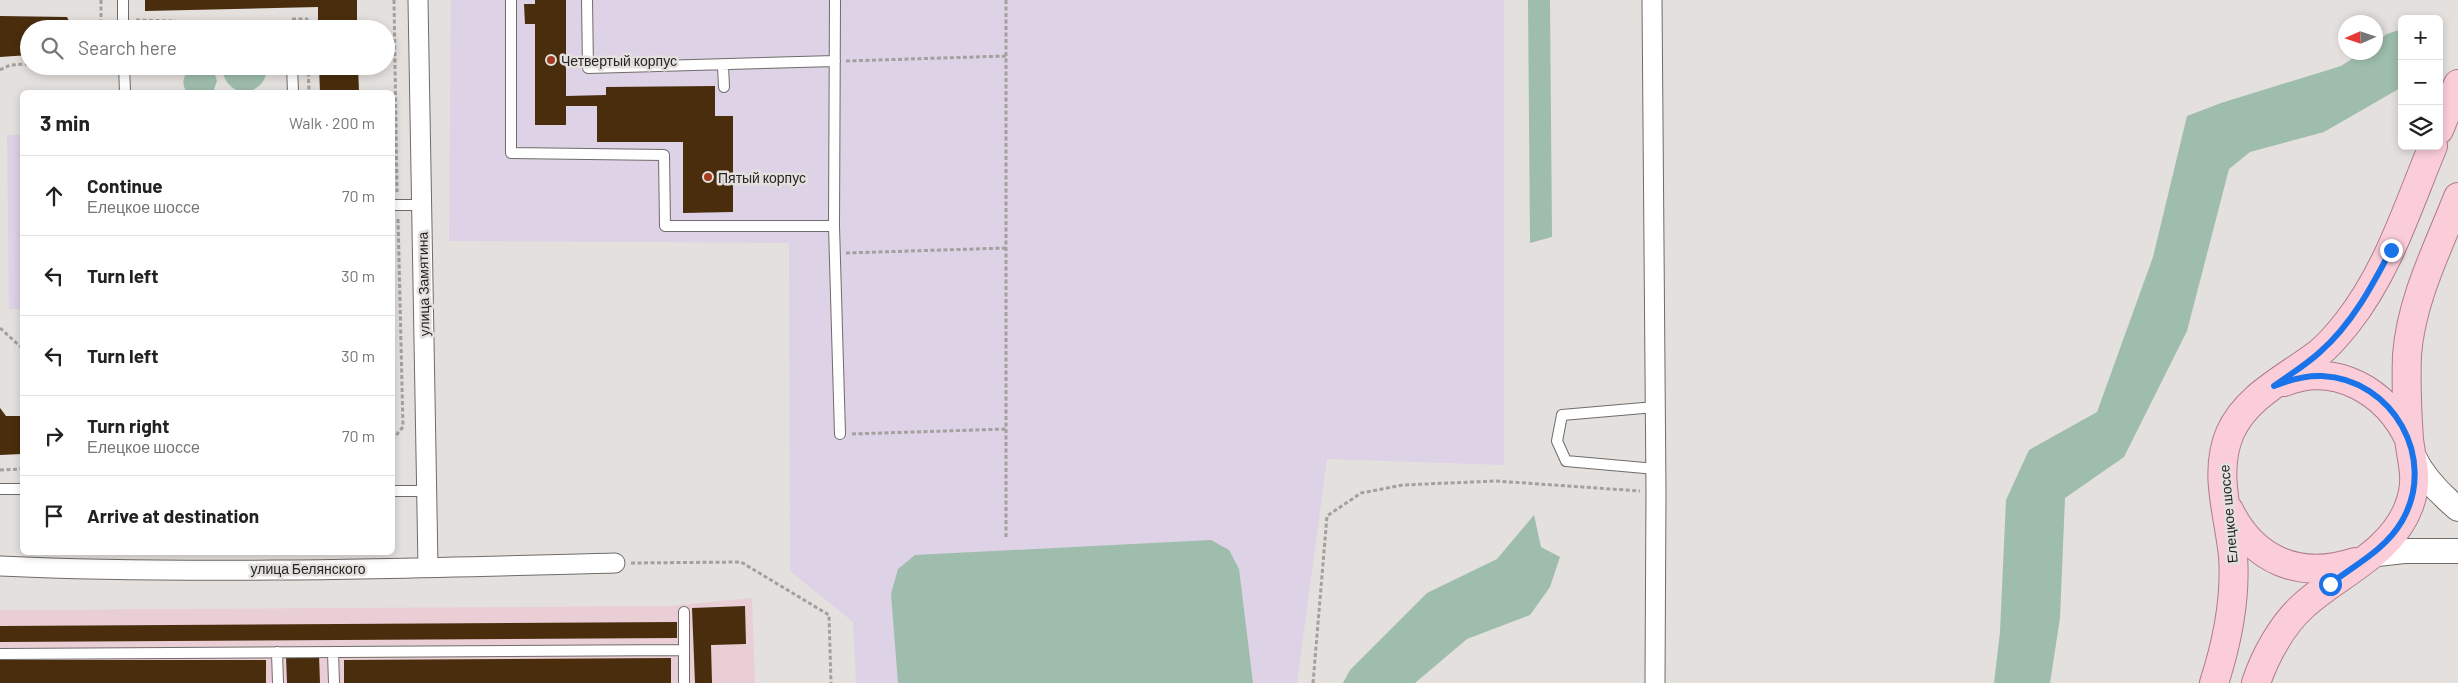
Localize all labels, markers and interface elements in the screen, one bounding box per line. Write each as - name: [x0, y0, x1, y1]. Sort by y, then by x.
- north arrow: [2338, 15, 2383, 60]
- map controls: [2398, 15, 2443, 150]
- button: +: [2398, 15, 2443, 60]
- search box: [20, 20, 395, 75]
- icon: search: [38, 34, 66, 62]
- text: Search here: [78, 36, 177, 59]
- place label: Четвертый корпус: [561, 52, 677, 69]
- marker: Четвертый корпус: [545, 54, 557, 66]
- button: −: [2398, 60, 2443, 105]
- button: layers: [2398, 105, 2443, 150]
- text: 3 min: [40, 110, 90, 135]
- text: Walk · 200 m: [289, 113, 375, 132]
- place label: Пятый корпус: [718, 169, 806, 186]
- marker: Пятый корпус: [702, 171, 714, 183]
- text: Continue: [87, 174, 163, 197]
- icon: ahead: [40, 182, 68, 210]
- text: 70 m: [342, 186, 375, 205]
- text: Елецкое шоссе: [87, 197, 200, 216]
- street label: улица Замятина: [414, 231, 432, 336]
- route end: [2380, 239, 2403, 262]
- icon: left: [40, 262, 68, 290]
- text: Turn left: [87, 264, 158, 287]
- text: 30 m: [341, 266, 375, 285]
- icon: left: [40, 342, 68, 370]
- text: Turn left: [87, 344, 158, 367]
- text: 30 m: [341, 346, 375, 365]
- text: Turn right: [87, 414, 169, 437]
- icon: right: [40, 422, 68, 450]
- text: 70 m: [342, 426, 375, 445]
- text: Елецкое шоссе: [87, 437, 200, 456]
- street label: Елецкое шоссе: [2215, 464, 2241, 564]
- icon: arrive: [40, 502, 68, 530]
- text: Arrive at destination: [87, 504, 259, 527]
- street label: улица Белянского: [251, 560, 366, 577]
- route start: [2319, 573, 2342, 596]

